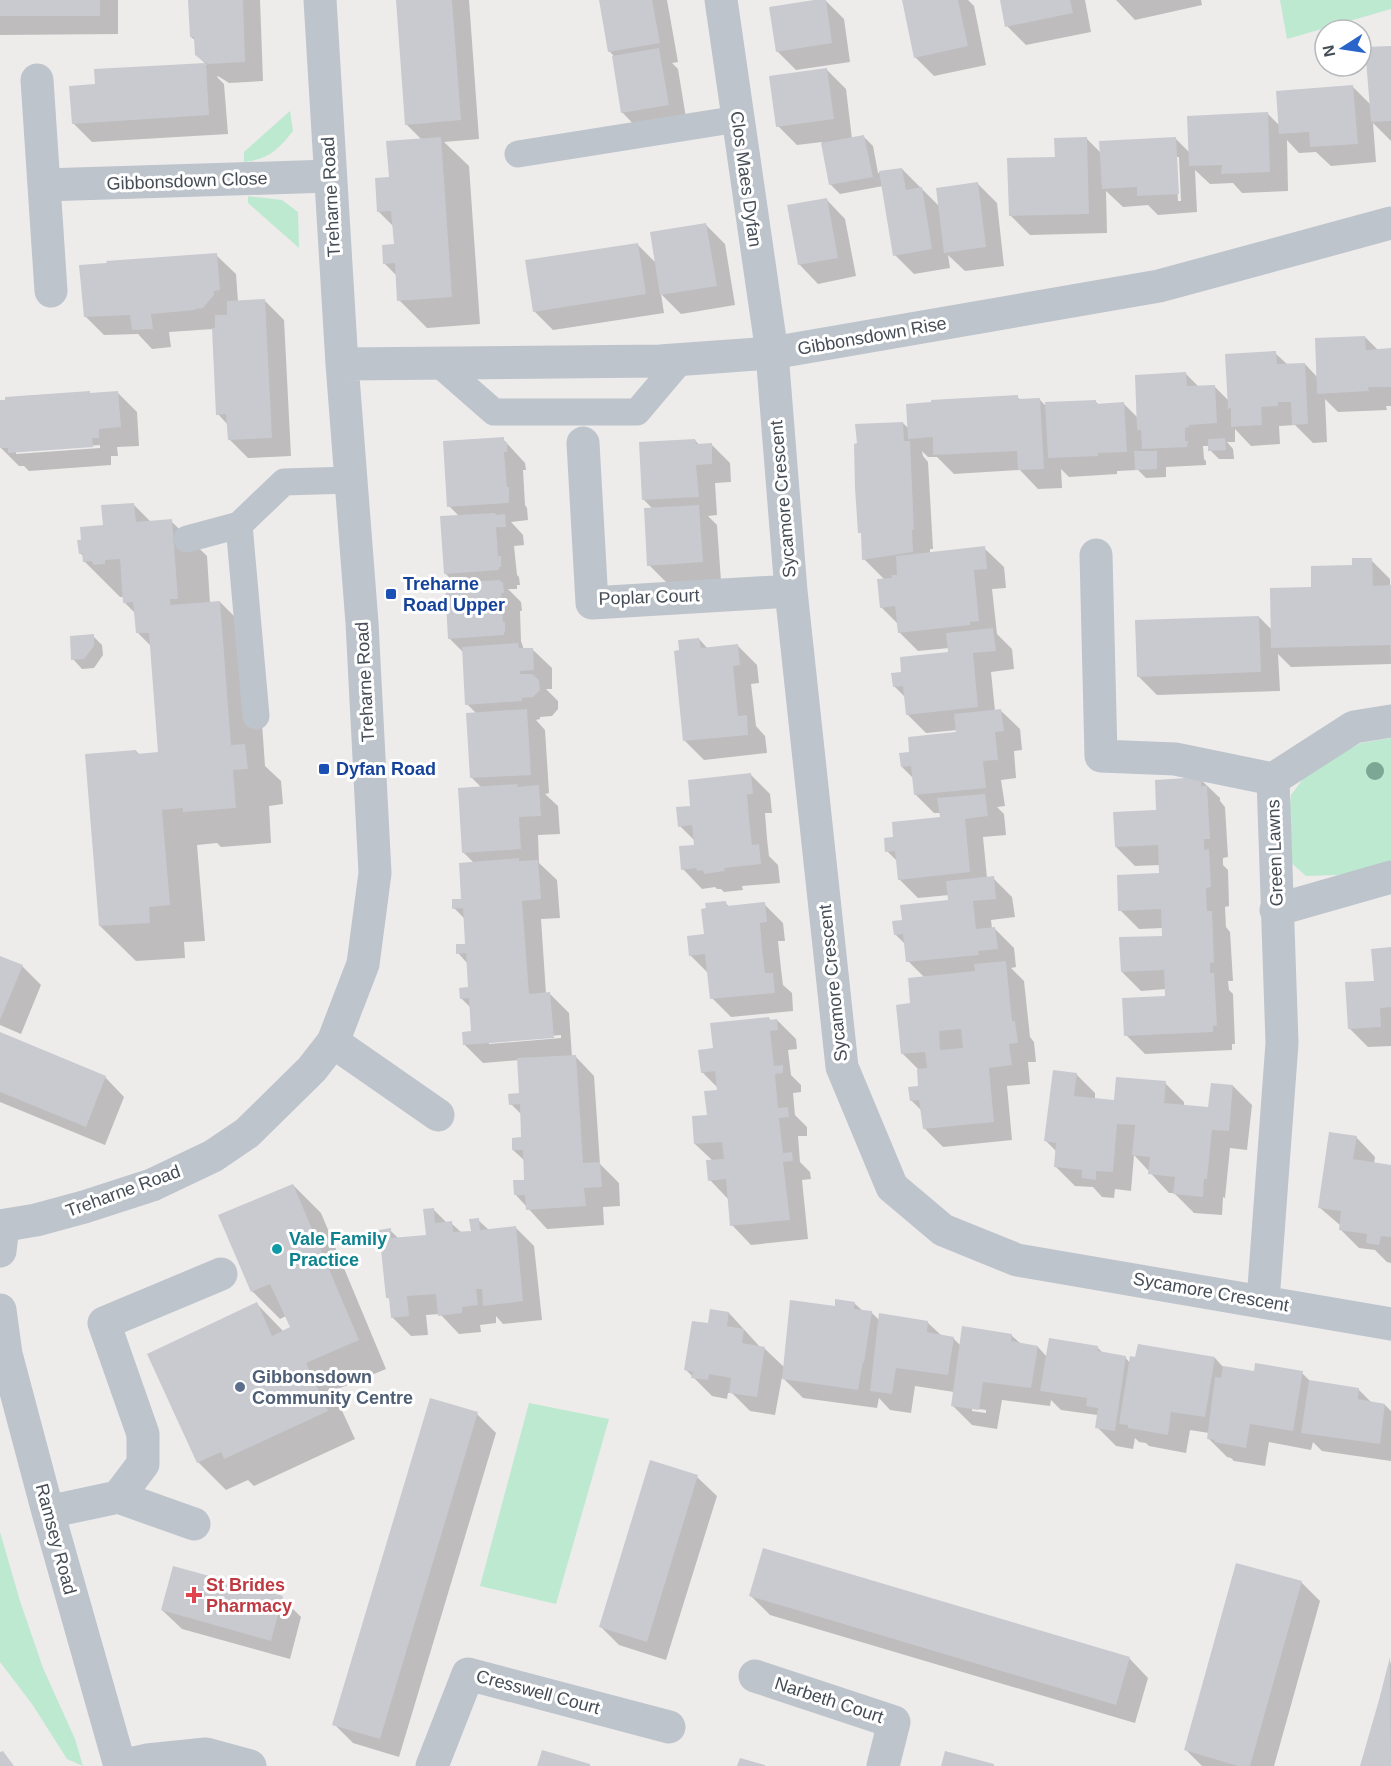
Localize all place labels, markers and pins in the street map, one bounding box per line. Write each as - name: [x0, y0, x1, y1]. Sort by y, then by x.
- place label: Treharne Road Upper: [403, 574, 505, 615]
- marker: Treharne Road Upper: [384, 587, 398, 601]
- place label: Dyfan Road: [336, 759, 436, 779]
- marker: Dyfan Road: [317, 762, 331, 776]
- place label: Vale Family Practice: [289, 1229, 387, 1270]
- marker: Vale Family Practice: [270, 1242, 284, 1256]
- place label: Gibbonsdown Community Centre: [252, 1367, 413, 1408]
- marker: Gibbonsdown Community Centre: [233, 1380, 247, 1394]
- place label: St Brides Pharmacy: [206, 1575, 292, 1616]
- marker: St Brides Pharmacy: [187, 1588, 201, 1602]

